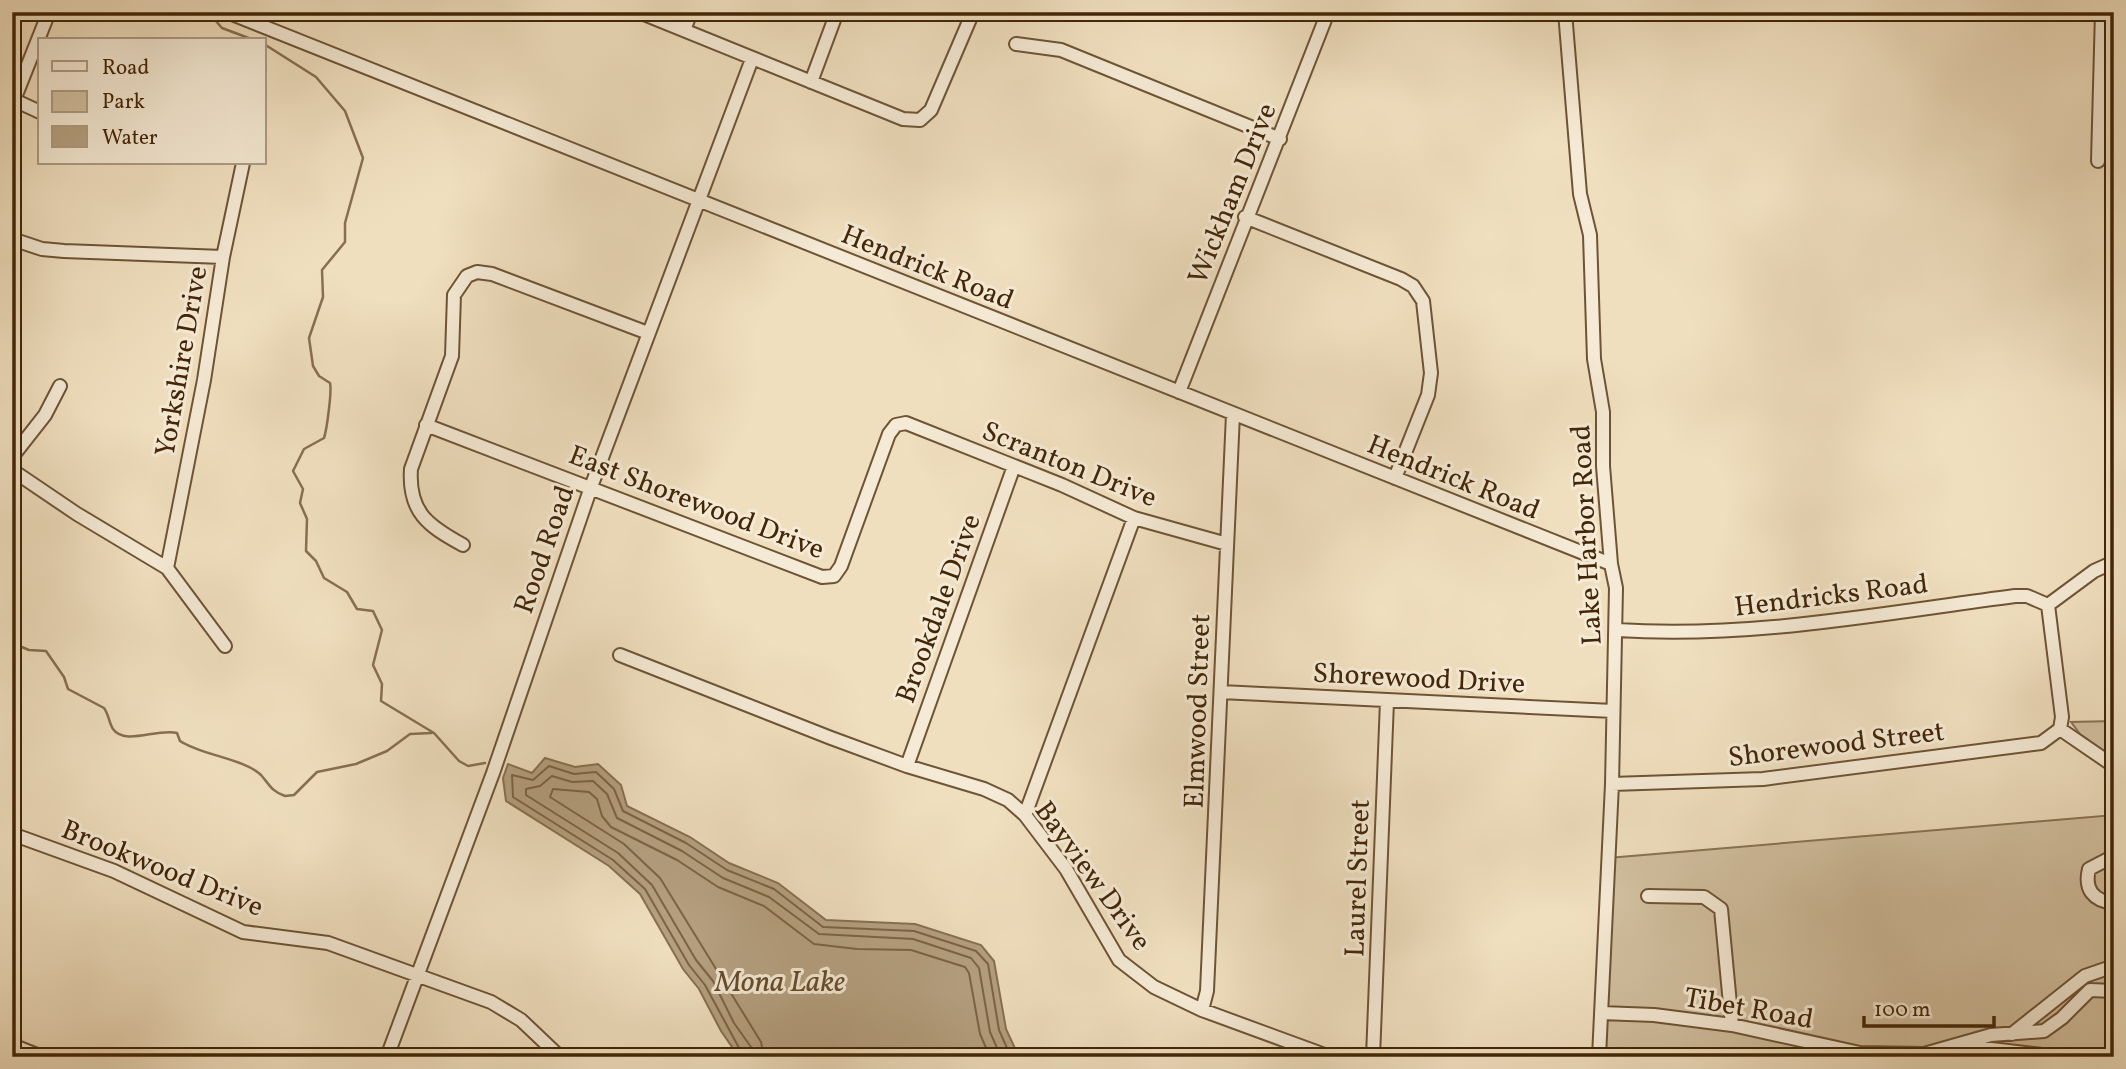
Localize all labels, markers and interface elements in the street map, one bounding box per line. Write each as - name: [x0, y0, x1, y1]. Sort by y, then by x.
- legend: [38, 38, 266, 164]
- text: Road: [102, 54, 149, 83]
- text: Park: [102, 88, 145, 117]
- street label: Wickham Drive: [1179, 98, 1287, 290]
- text: Water: [102, 124, 158, 153]
- street label: Hendrick Road: [835, 216, 1019, 321]
- street label: Yorkshire Drive: [146, 263, 218, 460]
- street label: Scranton Drive: [976, 412, 1162, 518]
- street label: Lake Harbor Road: [1562, 424, 1613, 646]
- street label: Hendrick Road: [1361, 426, 1545, 531]
- street label: East Shorewood Drive: [563, 437, 830, 570]
- street label: Rood Road: [505, 481, 585, 619]
- street label: Brookdale Drive: [887, 509, 992, 709]
- street label: Hendricks Road: [1732, 565, 1930, 628]
- street label: Elmwood Street: [1176, 613, 1221, 809]
- street label: Shorewood Drive: [1312, 654, 1526, 705]
- street label: Shorewood Street: [1726, 713, 1947, 778]
- street label: Bayview Drive: [1024, 794, 1160, 959]
- street label: Laurel Street: [1336, 799, 1381, 958]
- street label: Brookwood Drive: [55, 811, 269, 928]
- water label: Mona Lake: [714, 962, 845, 1004]
- street label: Tibet Road: [1681, 979, 1816, 1040]
- scale bar: [1864, 985, 1993, 1029]
- text: 100 m: [1874, 996, 1931, 1025]

